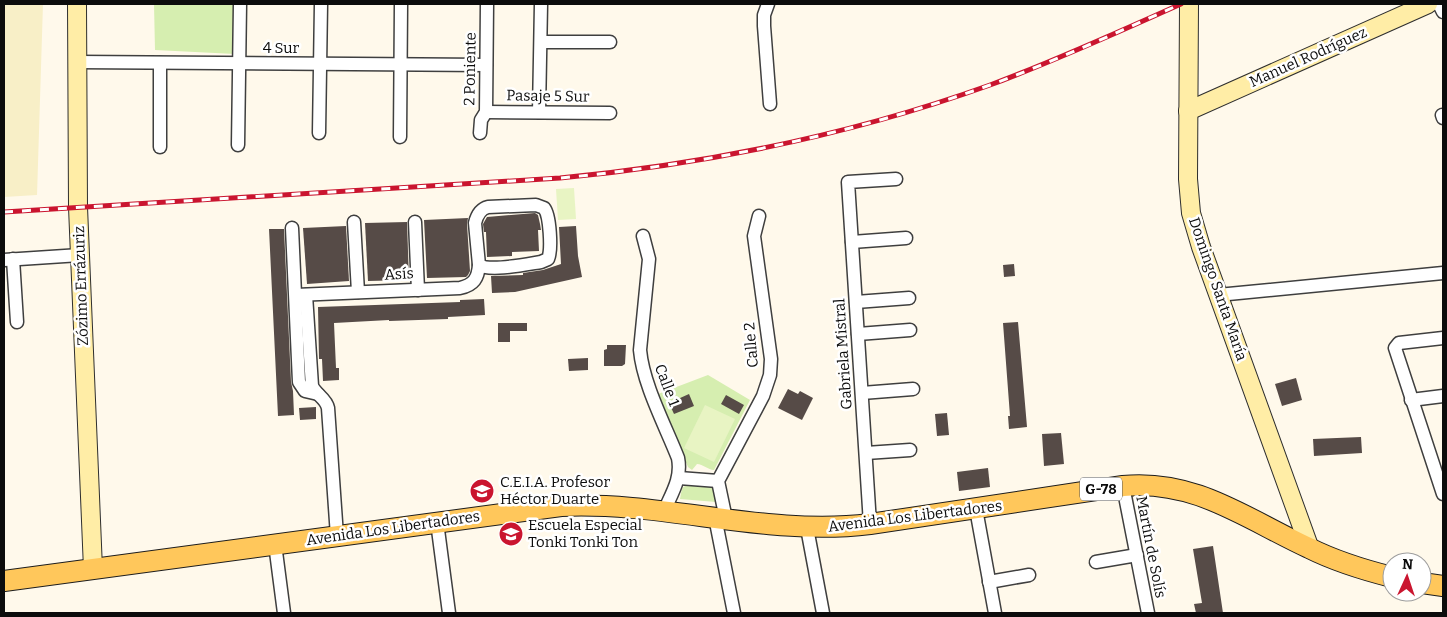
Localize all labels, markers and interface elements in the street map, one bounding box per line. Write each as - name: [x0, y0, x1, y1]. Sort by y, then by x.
- street label: Manuel Rodríguez: [1246, 23, 1370, 91]
- street label: 2 Poniente: [460, 32, 480, 106]
- street label: 4 Sur: [263, 39, 300, 57]
- street label: Pasaje 5 Sur: [506, 86, 590, 106]
- street label: Domingo Santa María: [1185, 215, 1251, 363]
- street label: Zózimo Errázuriz: [70, 226, 92, 346]
- street label: Asís: [384, 264, 414, 284]
- street label: Gabriela Mistral: [830, 298, 856, 410]
- street label: Calle 2: [740, 322, 762, 368]
- street label: Calle 1: [651, 361, 683, 409]
- place label: C.E.I.A. Profesor Héctor Duarte: [500, 473, 610, 508]
- school or university icon: C.E.I.A. Profesor Héctor Duarte: [469, 478, 495, 504]
- road number: G-78: [1080, 478, 1122, 500]
- street label: Martín de Solís: [1132, 494, 1170, 600]
- street label: Avenida Los Libertadores: [827, 496, 1003, 536]
- street label: Avenida Los Libertadores: [305, 507, 481, 549]
- place label: Escuela Especial Tonki Tonki Ton: [528, 516, 642, 551]
- school or university icon: Escuela Especial Tonki Tonki Ton: [498, 521, 524, 547]
- north arrow: [1382, 552, 1432, 602]
- text: N: [1402, 556, 1414, 573]

